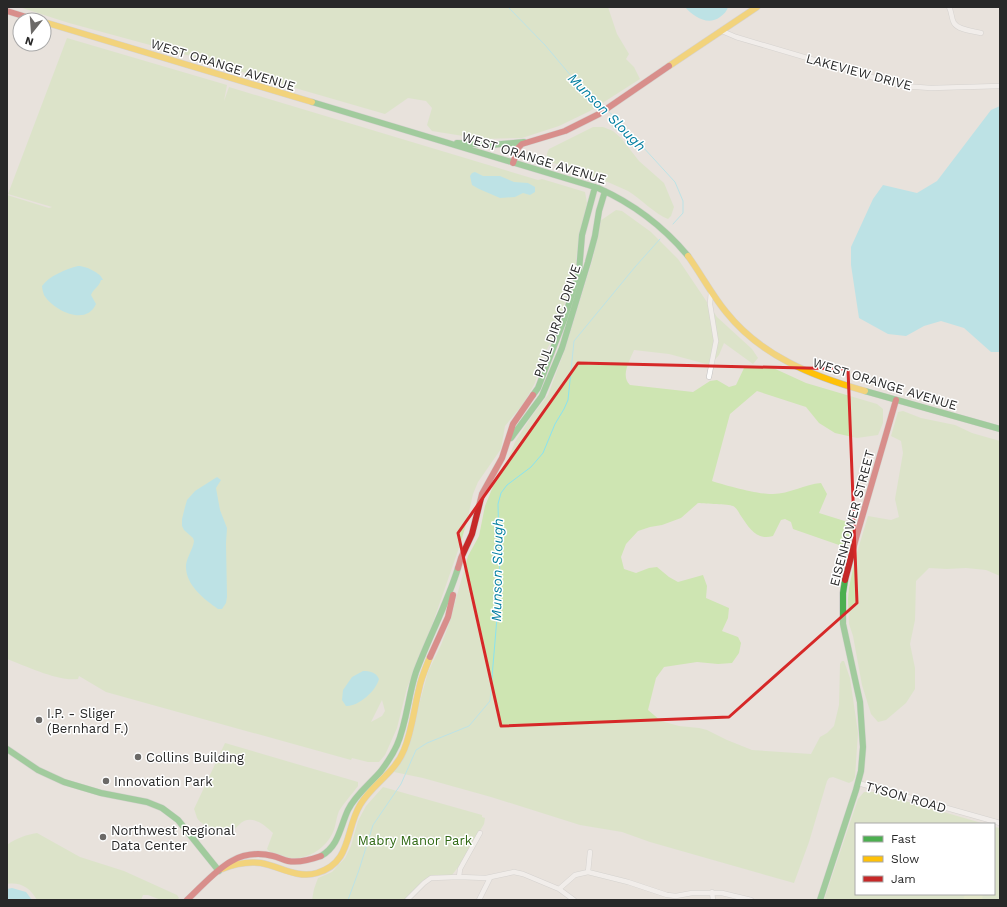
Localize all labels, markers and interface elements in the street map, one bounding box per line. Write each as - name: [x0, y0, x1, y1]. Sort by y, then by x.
- north arrow: [12, 12, 52, 52]
- text: N: [23, 34, 35, 48]
- street label: WEST ORANGE AVENUE: [149, 36, 297, 94]
- street label: LAKEVIEW DRIVE: [804, 51, 914, 93]
- water label: Munson Slough: [565, 70, 649, 154]
- street label: WEST ORANGE AVENUE: [460, 129, 608, 187]
- street label: PAUL DIRAC DRIVE: [531, 262, 583, 380]
- street label: WEST ORANGE AVENUE: [811, 355, 959, 413]
- street label: EISENHOWER STREET: [827, 448, 877, 588]
- water label: Munson Slough: [488, 518, 506, 622]
- place label: I.P. - Sliger (Bernhard F.): [47, 706, 128, 736]
- marker: I.P. - Sliger (Bernhard F.): [34, 715, 44, 725]
- place label: Collins Building: [146, 750, 244, 765]
- marker: Collins Building: [133, 752, 143, 762]
- place label: Innovation Park: [114, 774, 213, 789]
- marker: Innovation Park: [101, 776, 111, 786]
- street label: TYSON ROAD: [864, 778, 948, 816]
- place label: Northwest Regional Data Center: [111, 823, 235, 853]
- legend: [855, 823, 995, 895]
- marker: Northwest Regional Data Center: [98, 832, 108, 842]
- text: Fast: [891, 832, 916, 846]
- park label: Mabry Manor Park: [358, 833, 473, 848]
- text: Slow: [891, 852, 919, 866]
- text: Jam: [891, 872, 916, 886]

